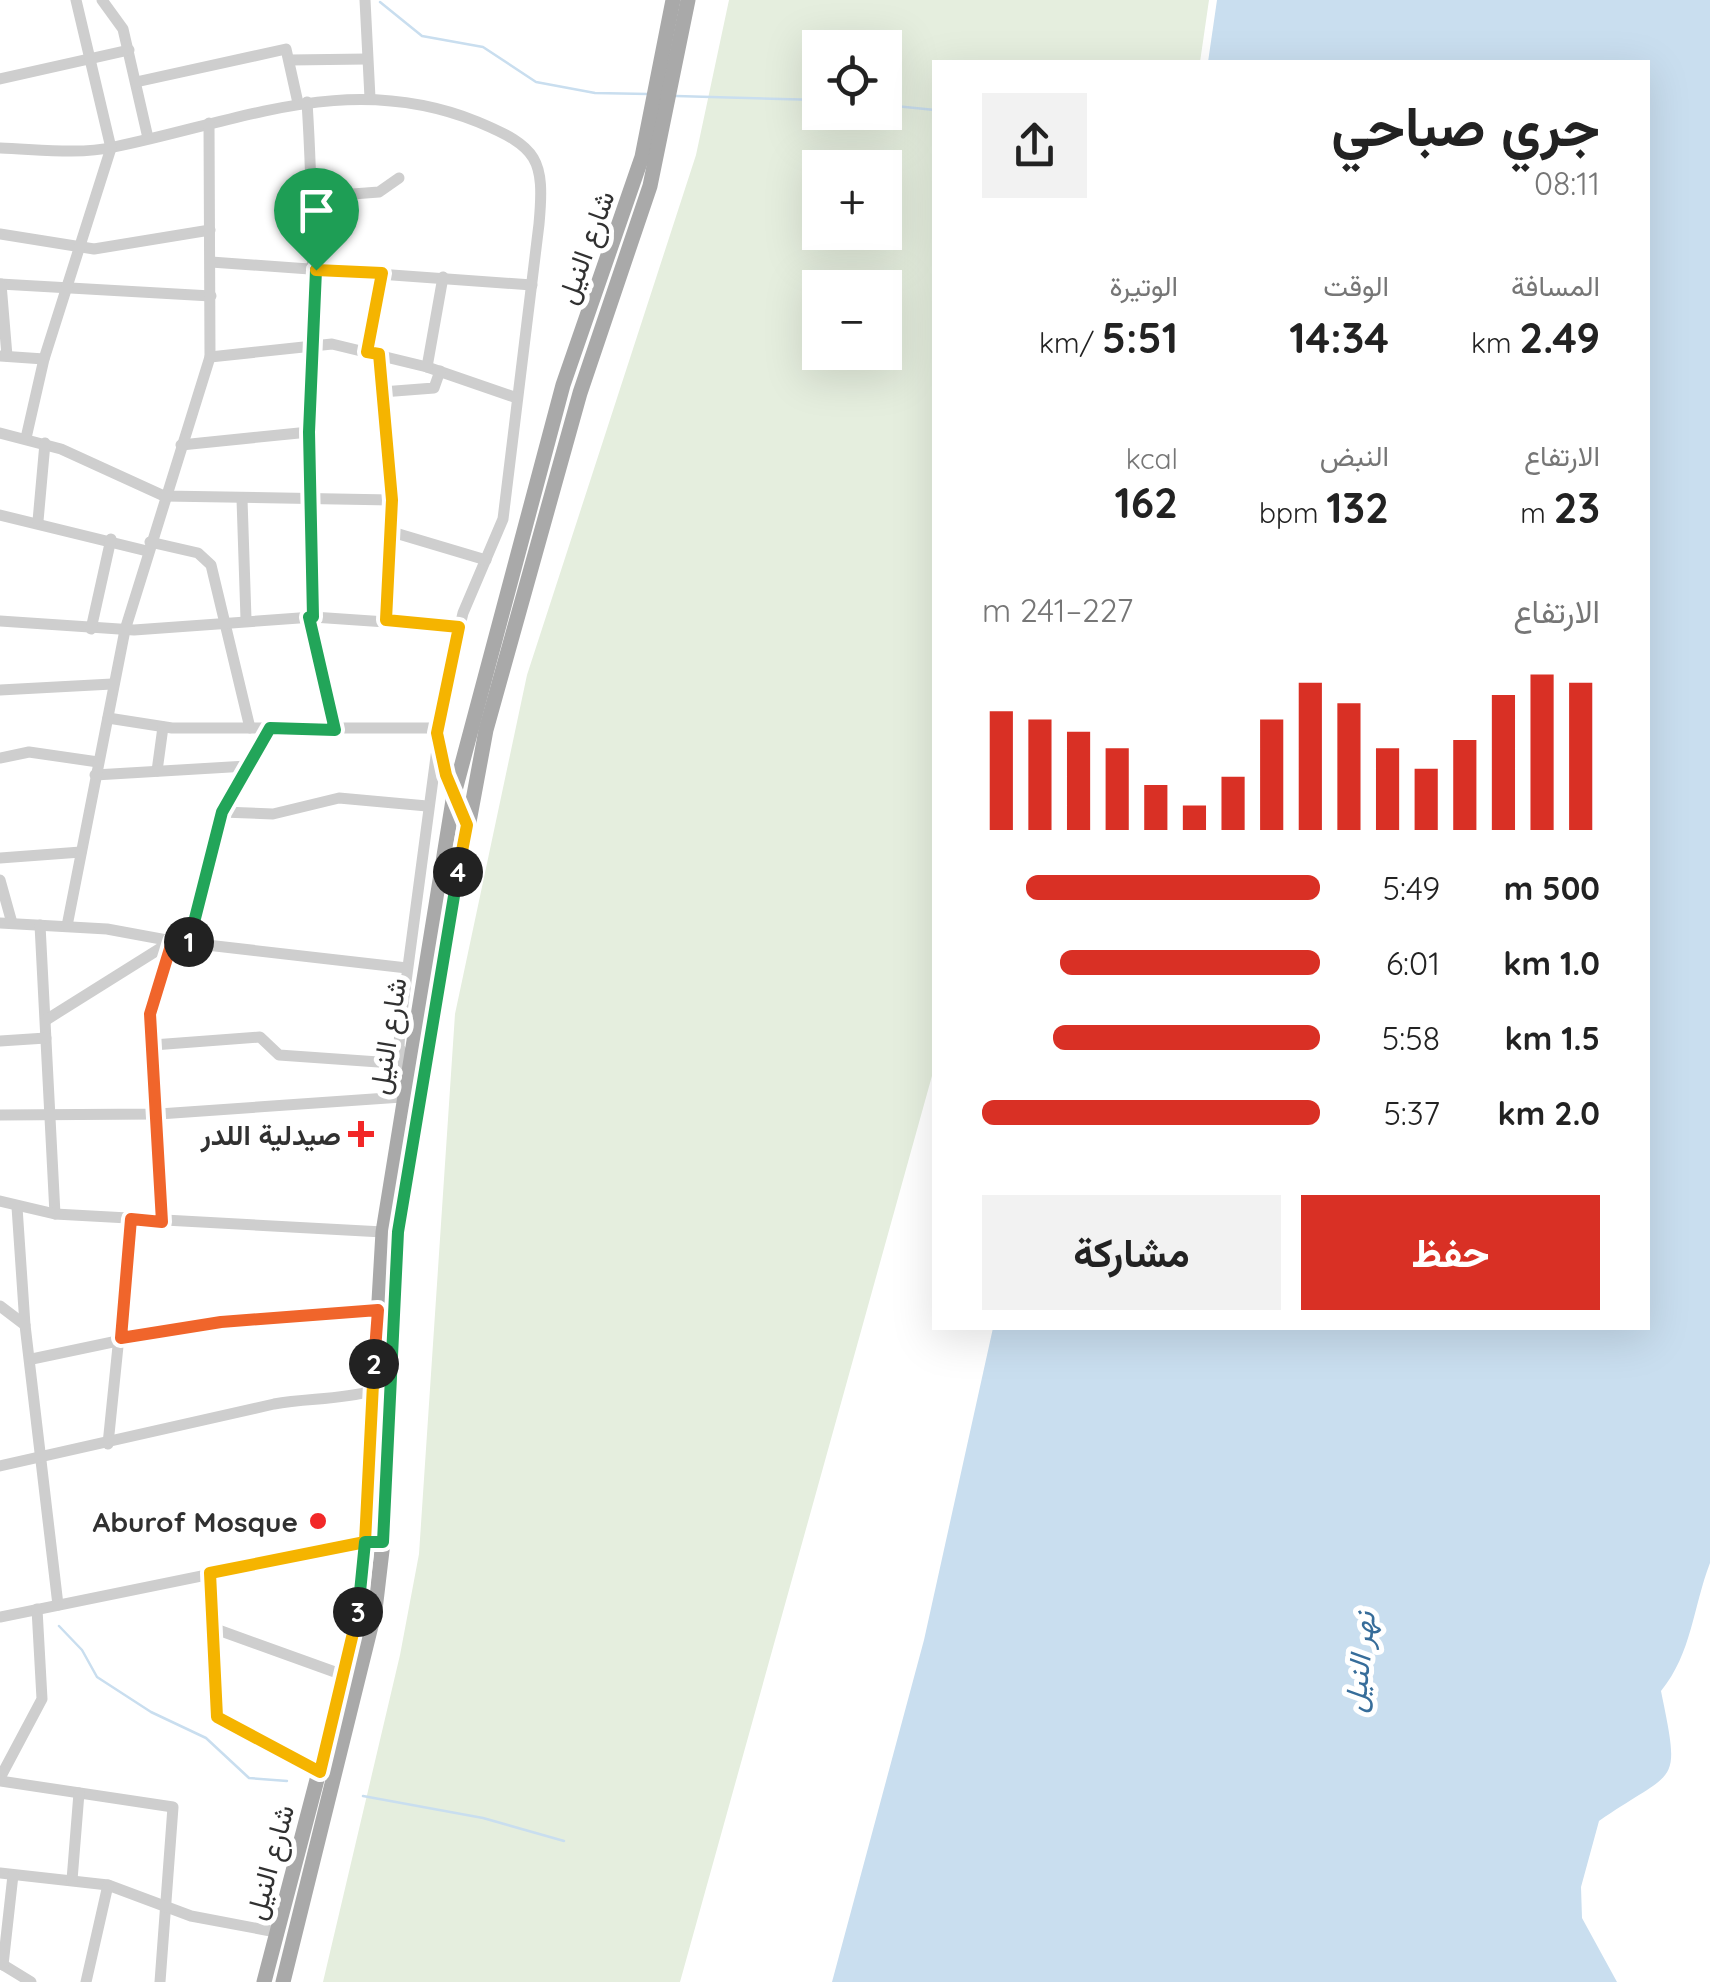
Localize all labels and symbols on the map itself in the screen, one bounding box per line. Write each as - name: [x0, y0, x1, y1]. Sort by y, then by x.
- pin: [274, 168, 359, 271]
- street label: شارع النيل: [548, 186, 623, 309]
- pin: 4: [433, 847, 483, 897]
- pin: 1: [164, 917, 214, 967]
- street label: شارع النيل: [360, 975, 415, 1097]
- place label: صيدلية اللدر: [200, 1117, 341, 1153]
- marker: صيدلية اللدر: [350, 1123, 372, 1145]
- pin: 2: [349, 1339, 399, 1389]
- place label: Aburof Mosque: [93, 1504, 298, 1539]
- marker: Aburof Mosque: [307, 1510, 329, 1532]
- pin: 3: [333, 1587, 383, 1637]
- water label: نهر النيل: [1335, 1608, 1383, 1714]
- street label: شارع النيل: [237, 1801, 303, 1924]

